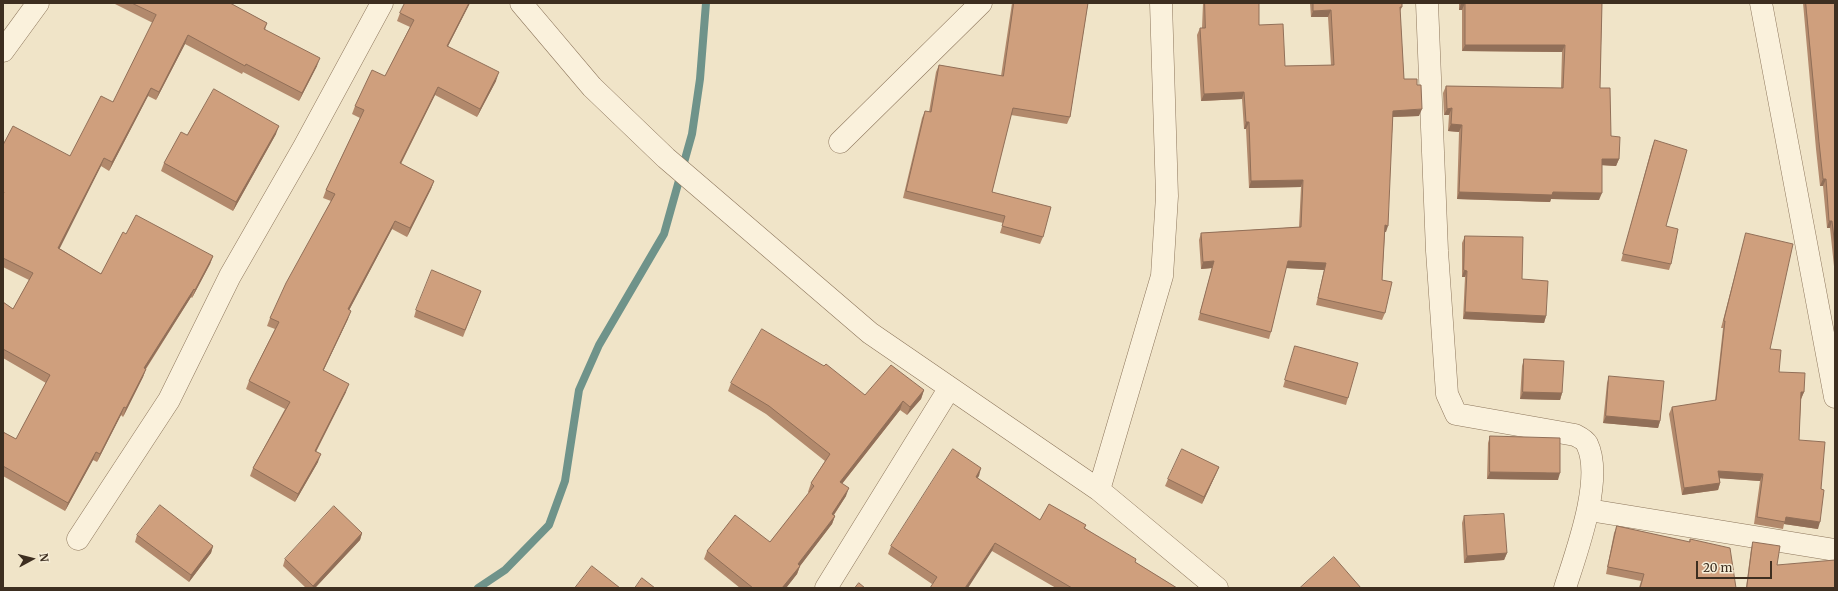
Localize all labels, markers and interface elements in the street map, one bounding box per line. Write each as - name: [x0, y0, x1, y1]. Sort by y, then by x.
- north arrow: [12, 539, 52, 579]
- text: N: [36, 552, 51, 563]
- scale bar: [1698, 553, 1774, 579]
- text: 20 m: [1703, 560, 1732, 575]

